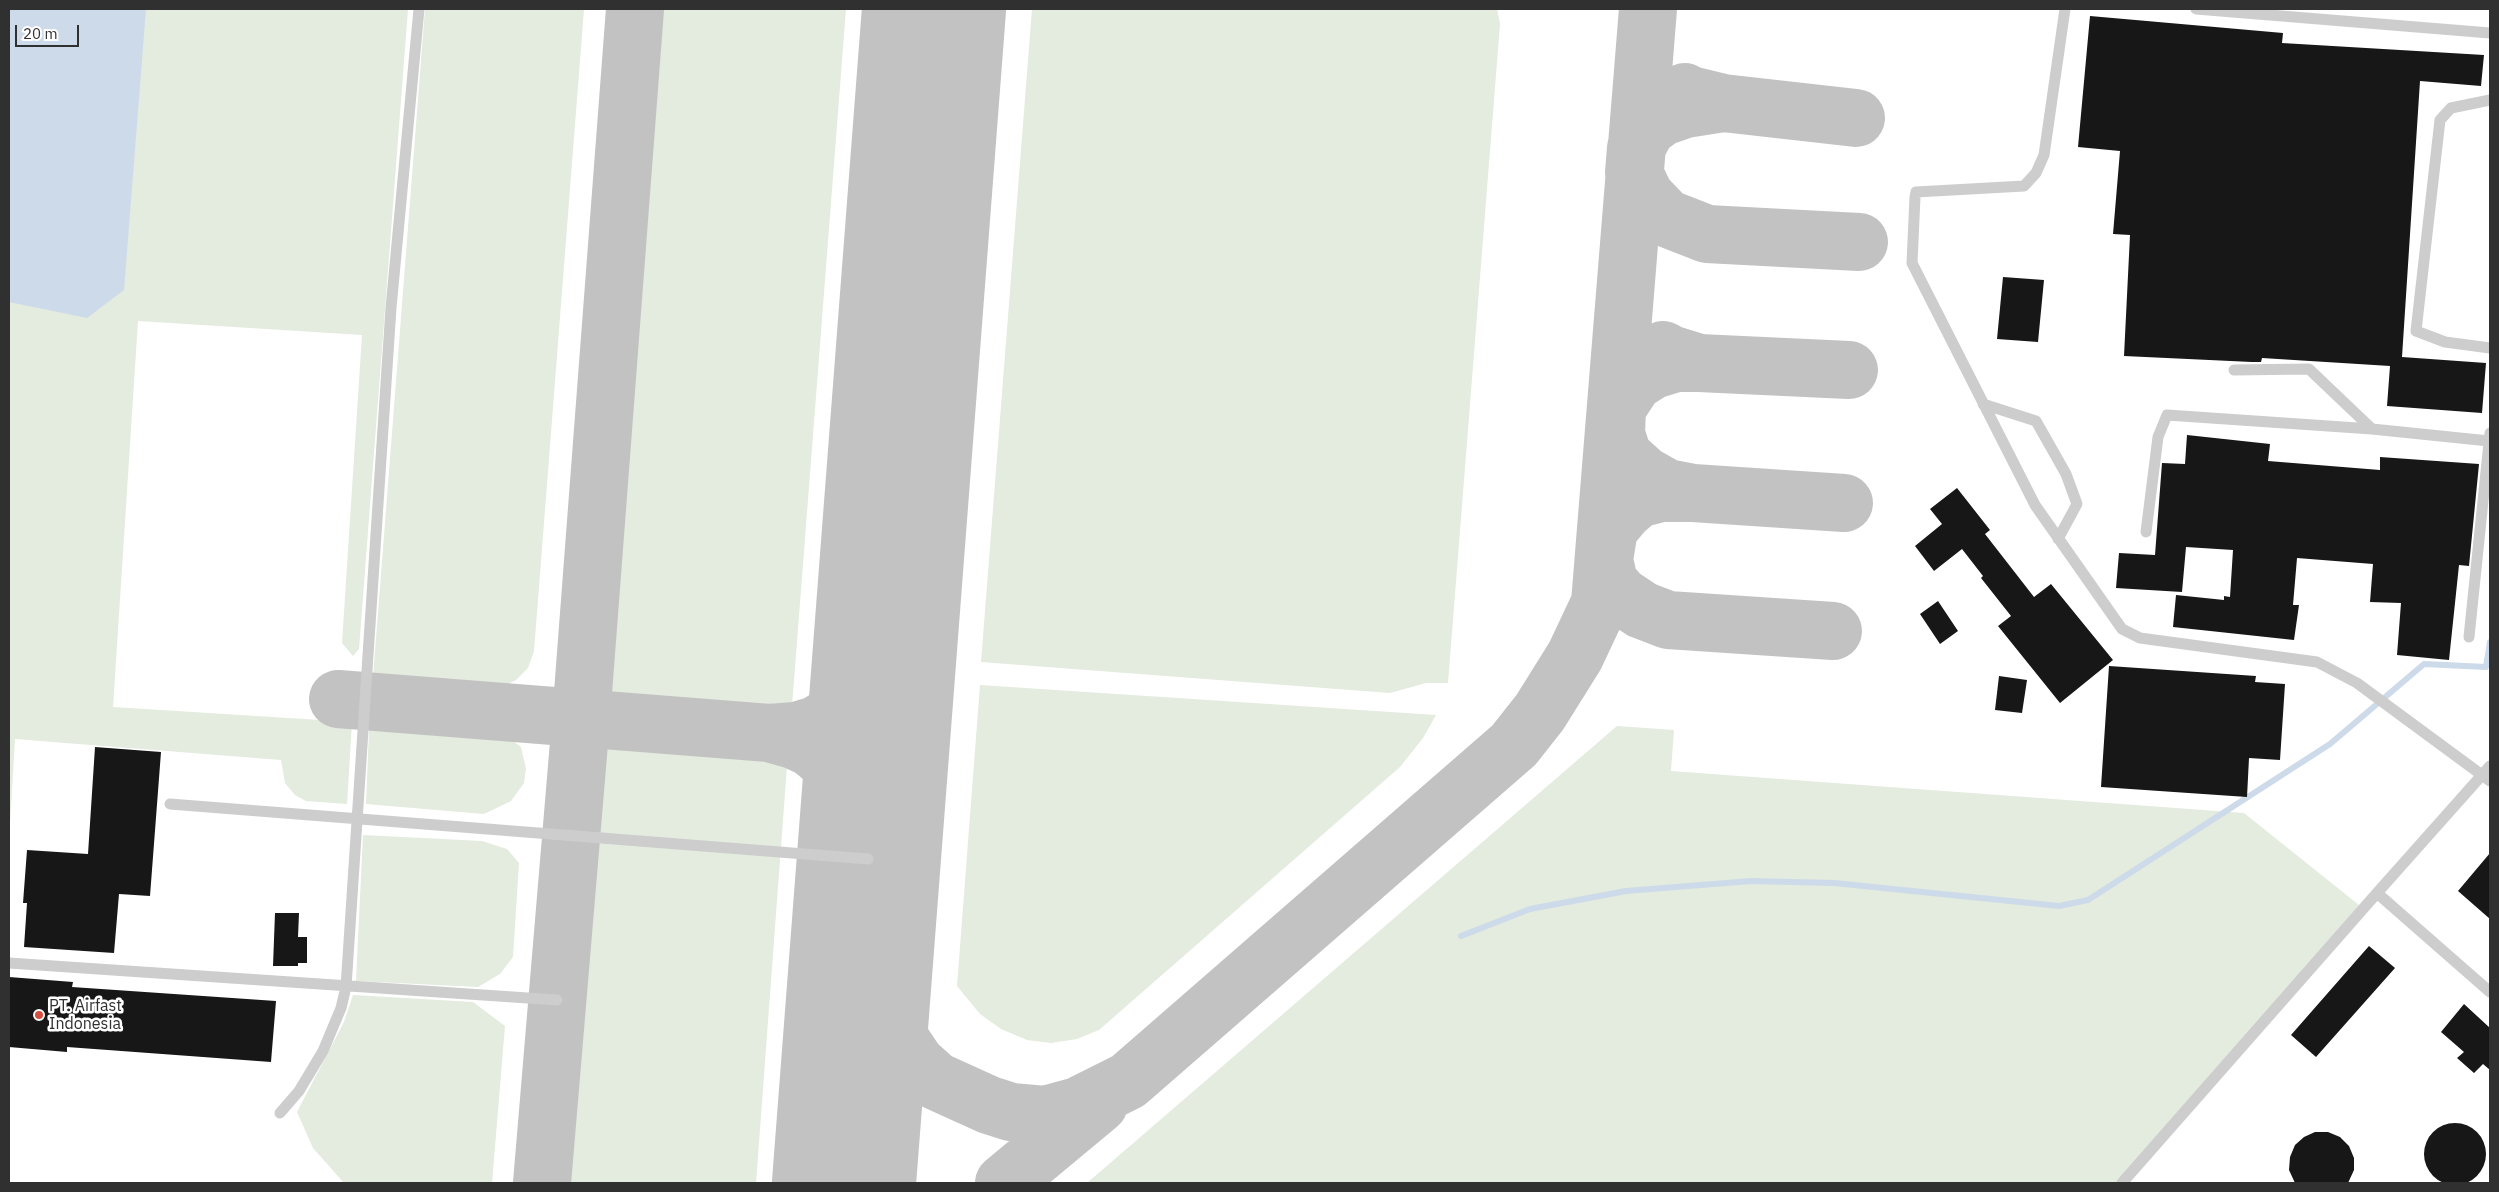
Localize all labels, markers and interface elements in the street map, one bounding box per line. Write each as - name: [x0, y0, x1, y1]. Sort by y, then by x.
- scale bar: [18, 15, 81, 47]
- text: 20 m: [23, 24, 58, 43]
- place label: PT. Airfast Indonesia: [49, 996, 122, 1034]
- marker: PT. Airfast Indonesia: [33, 1009, 45, 1021]

